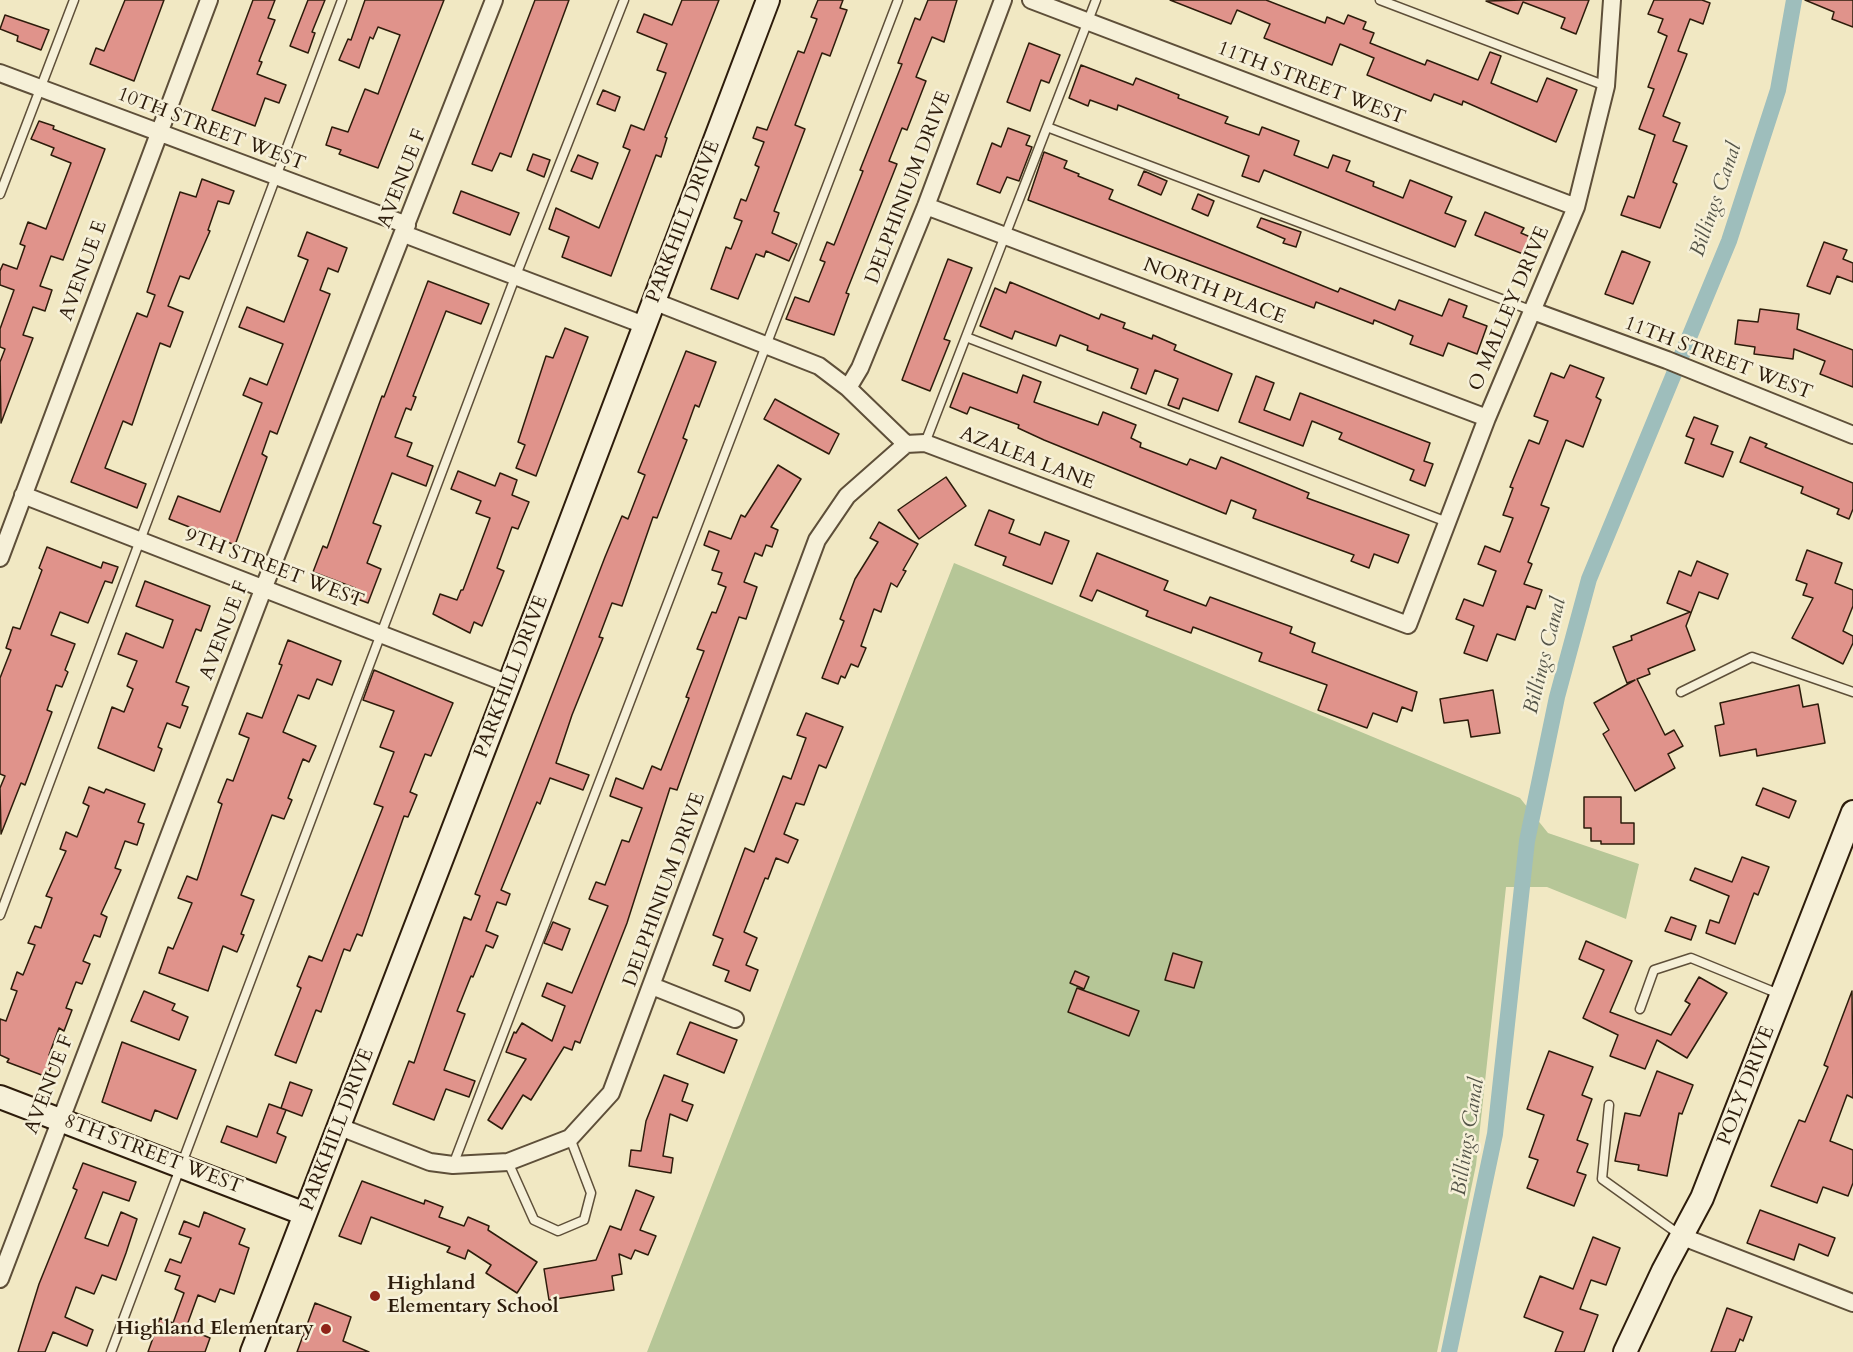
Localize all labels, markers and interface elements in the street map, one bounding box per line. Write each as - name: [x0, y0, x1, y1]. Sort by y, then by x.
- street label: 11TH STREET WEST: [1214, 37, 1408, 131]
- street label: 10TH STREET WEST: [114, 83, 308, 177]
- street label: DELPHINIUM DRIVE: [861, 88, 957, 288]
- street label: AVENUE F: [373, 126, 433, 232]
- street label: PARKHILL DRIVE: [642, 137, 726, 307]
- water label: Billings Canal: [1686, 140, 1748, 260]
- street label: AVENUE E: [55, 218, 113, 324]
- street label: O MALLEY DRIVE: [1464, 223, 1556, 395]
- street label: NORTH PLACE: [1139, 254, 1289, 330]
- street label: 11TH STREET WEST: [1621, 312, 1815, 406]
- street label: AZALEA LANE: [956, 422, 1098, 496]
- street label: 9TH STREET WEST: [181, 524, 367, 614]
- street label: AVENUE F: [195, 578, 255, 684]
- street label: PARKHILL DRIVE: [470, 592, 554, 762]
- water label: Billings Canal: [1519, 595, 1573, 717]
- street label: DELPHINIUM DRIVE: [619, 790, 711, 990]
- street label: POLY DRIVE: [1713, 1023, 1781, 1149]
- street label: AVENUE F: [20, 1032, 80, 1138]
- street label: PARKHILL DRIVE: [296, 1045, 380, 1215]
- water label: Billings Canal: [1447, 1076, 1491, 1198]
- street label: 8TH STREET WEST: [60, 1110, 246, 1200]
- place label: Highland Elementary School: [387, 1272, 559, 1319]
- marker: Highland Elementary School: [368, 1289, 382, 1303]
- place label: Highland Elementary: [116, 1317, 314, 1341]
- marker: Highland Elementary: [319, 1322, 333, 1336]

